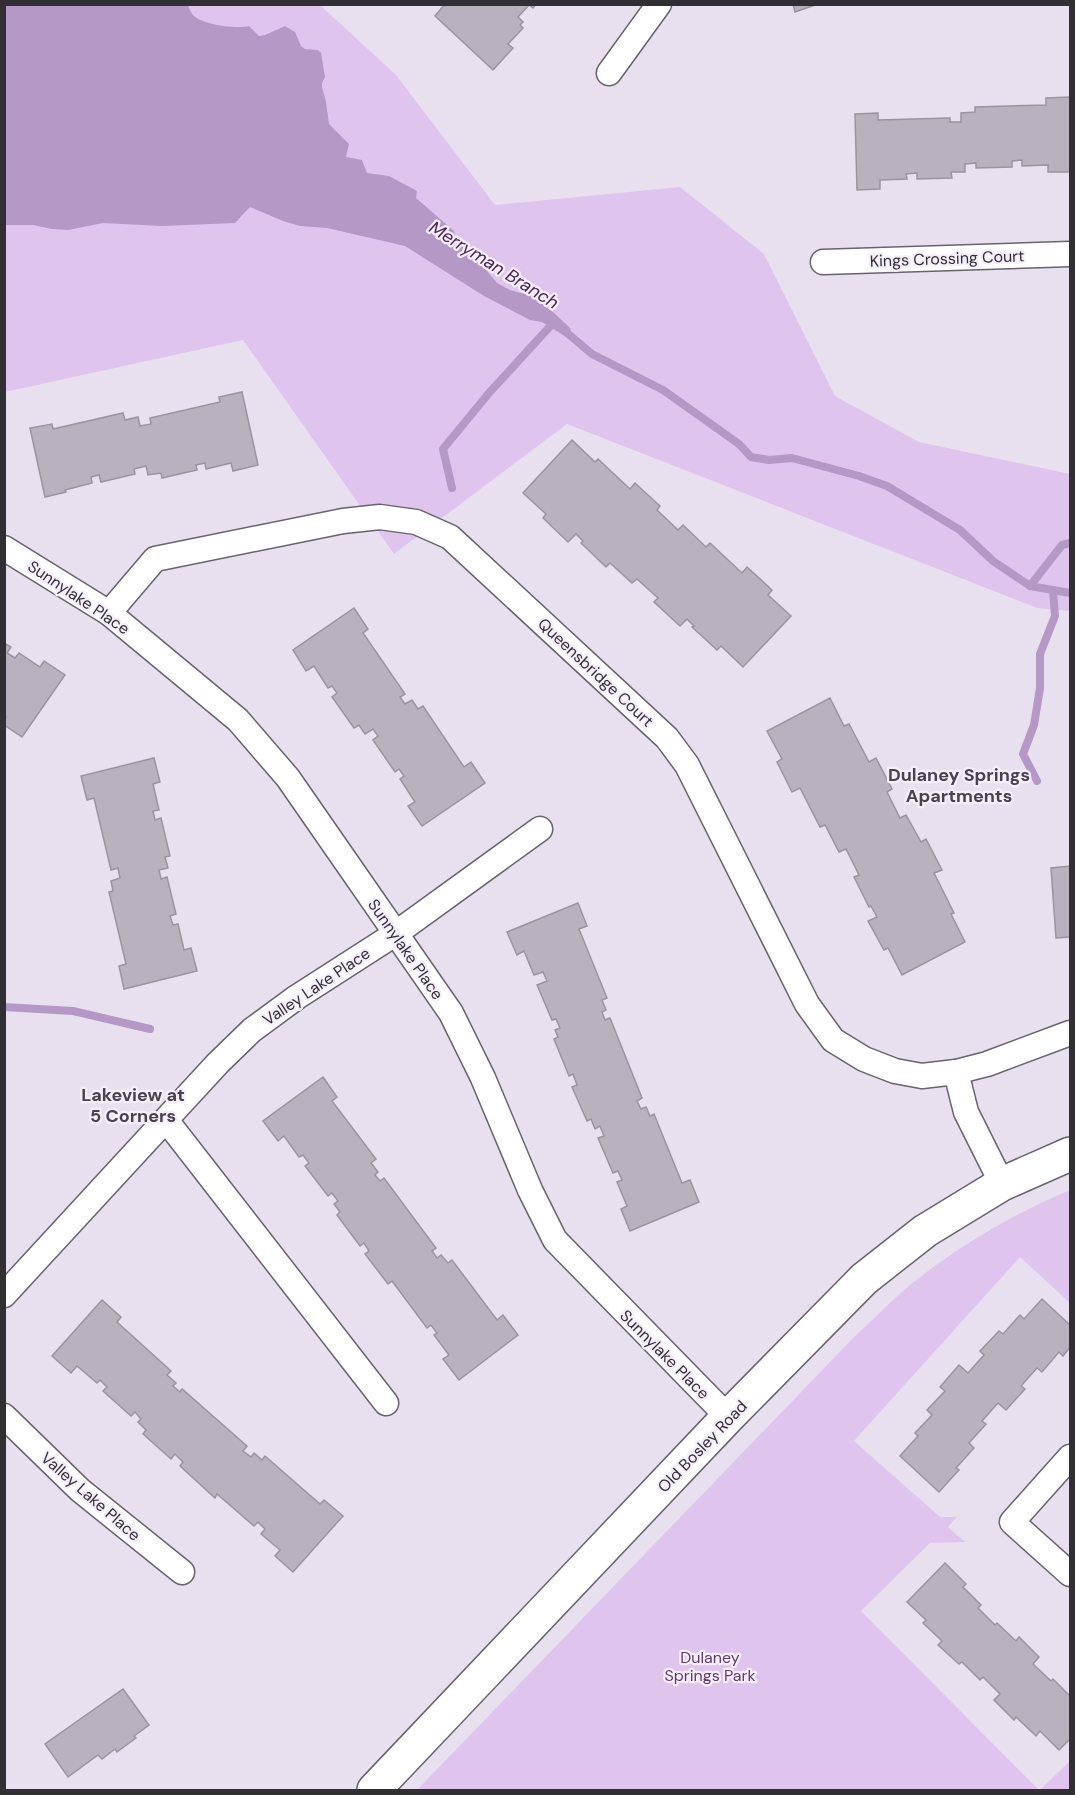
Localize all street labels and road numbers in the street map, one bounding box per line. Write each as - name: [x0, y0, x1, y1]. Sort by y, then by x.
- street label: Kings Crossing Court: [869, 245, 1025, 272]
- street label: Sunnylake Place: [24, 556, 134, 639]
- street label: Queensbridge Court: [533, 613, 658, 732]
- street label: Sunnylake Place: [363, 895, 448, 1004]
- street label: Valley Lake Place: [258, 943, 374, 1030]
- street label: Sunnylake Place: [615, 1305, 714, 1404]
- street label: Old Bosley Road: [653, 1396, 752, 1497]
- street label: Valley Lake Place: [36, 1447, 145, 1545]

